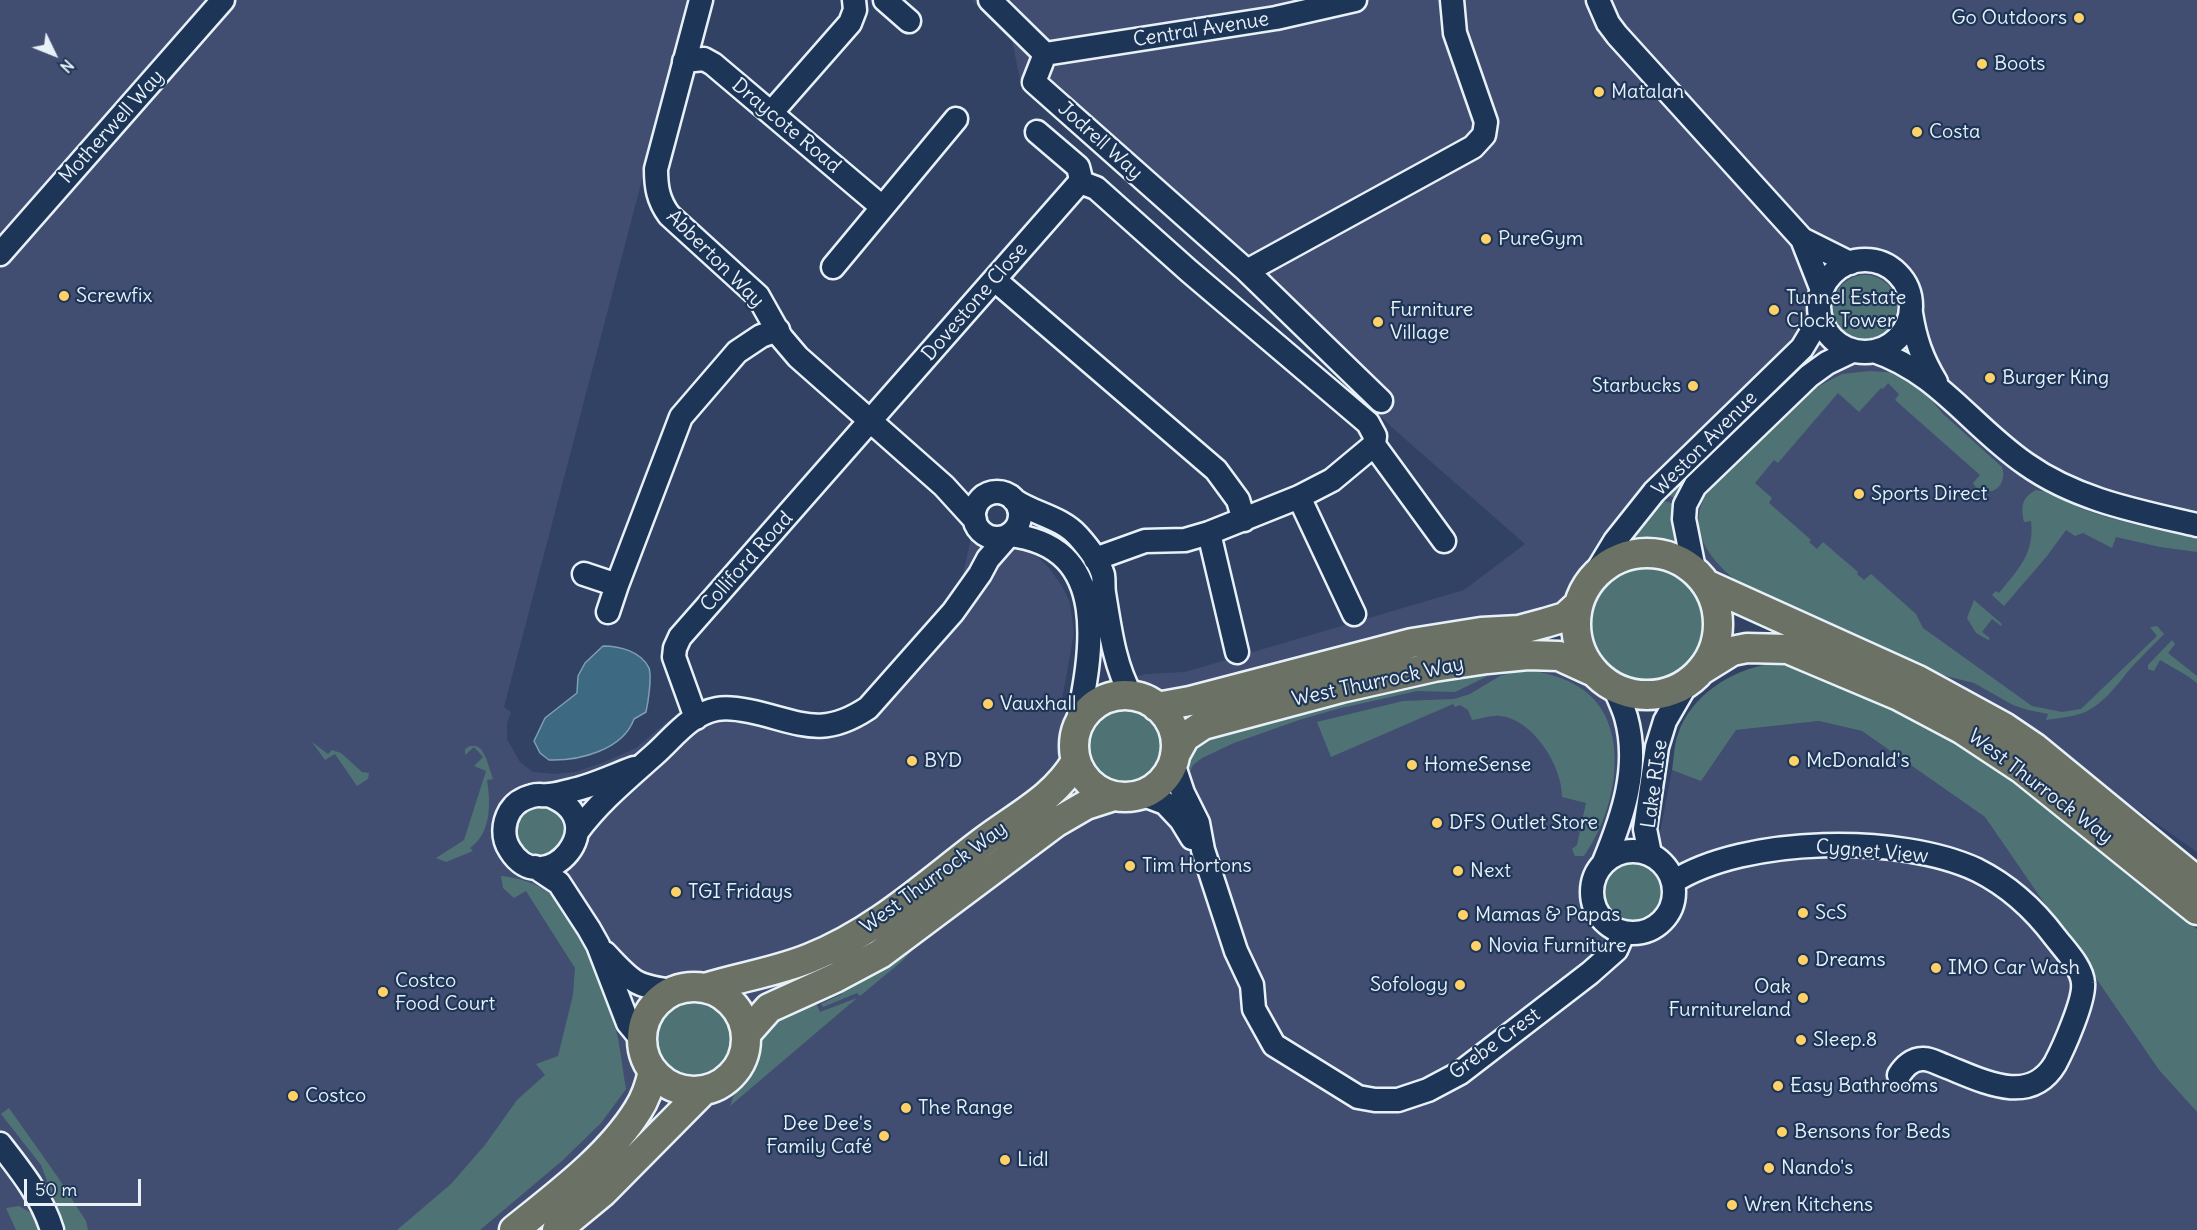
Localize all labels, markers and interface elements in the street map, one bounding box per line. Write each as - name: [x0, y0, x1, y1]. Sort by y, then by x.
- place label: Go Outdoors: [1951, 6, 2067, 30]
- street label: Central Avenue: [1131, 7, 1271, 53]
- marker: Go Outdoors: [2072, 11, 2086, 25]
- north arrow: [24, 24, 84, 84]
- place label: Boots: [1994, 52, 2045, 76]
- text: N: [56, 55, 78, 77]
- marker: Boots: [1975, 57, 1989, 71]
- street label: Motherwell Way: [55, 65, 169, 189]
- street label: Draycote Road: [727, 73, 845, 179]
- place label: Matalan: [1611, 80, 1684, 104]
- marker: Matalan: [1592, 85, 1606, 99]
- street label: Jodrell Way: [1053, 97, 1147, 185]
- place label: Costa: [1929, 120, 1980, 144]
- marker: Costa: [1910, 125, 1924, 139]
- street label: Abberton Way: [661, 205, 769, 313]
- place label: PureGym: [1498, 227, 1583, 251]
- marker: PureGym: [1479, 232, 1493, 246]
- street label: Dovestone Close: [917, 238, 1033, 366]
- place label: Screwfix: [76, 284, 152, 308]
- place label: Tunnel Estate Clock Tower: [1786, 286, 1906, 333]
- marker: Screwfix: [57, 289, 71, 303]
- place label: Furniture Village: [1390, 298, 1473, 345]
- marker: Tunnel Estate Clock Tower: [1767, 303, 1781, 317]
- marker: Furniture Village: [1371, 315, 1385, 329]
- place label: Burger King: [2002, 366, 2109, 390]
- marker: Burger King: [1983, 371, 1997, 385]
- place label: Starbucks: [1592, 374, 1681, 398]
- marker: Starbucks: [1686, 379, 1700, 393]
- street label: Weston Avenue: [1647, 386, 1763, 502]
- place label: Sports Direct: [1871, 482, 1987, 506]
- marker: Sports Direct: [1852, 487, 1866, 501]
- street label: Colliford Road: [696, 507, 798, 617]
- street label: West Thurrock Way: [1290, 652, 1466, 712]
- place label: Vauxhall: [1000, 692, 1076, 716]
- marker: Vauxhall: [981, 697, 995, 711]
- street label: West Thurrock Way: [1963, 725, 2117, 849]
- street label: Lake RIse: [1637, 738, 1673, 830]
- place label: BYD: [924, 749, 962, 773]
- place label: McDonald's: [1806, 749, 1910, 773]
- place label: HomeSense: [1424, 753, 1531, 777]
- marker: BYD: [905, 754, 919, 768]
- marker: McDonald's: [1787, 754, 1801, 768]
- marker: HomeSense: [1405, 758, 1419, 772]
- place label: DFS Outlet Store: [1449, 811, 1598, 835]
- marker: DFS Outlet Store: [1430, 816, 1444, 830]
- street label: West Thurrock Way: [856, 817, 1012, 939]
- street label: Cygnet View: [1815, 835, 1929, 869]
- place label: Tim Hortons: [1142, 854, 1252, 878]
- marker: Tim Hortons: [1123, 859, 1137, 873]
- place label: Next: [1470, 859, 1511, 883]
- marker: Next: [1451, 864, 1465, 878]
- place label: TGI Fridays: [688, 880, 792, 904]
- marker: TGI Fridays: [669, 885, 683, 899]
- place label: ScS: [1815, 901, 1847, 925]
- place label: Mamas & Papas: [1475, 903, 1620, 927]
- marker: ScS: [1796, 906, 1810, 920]
- marker: Mamas & Papas: [1456, 908, 1470, 922]
- place label: Novia Furniture: [1488, 934, 1626, 958]
- marker: Novia Furniture: [1469, 939, 1483, 953]
- place label: Dreams: [1815, 948, 1886, 972]
- marker: Dreams: [1796, 953, 1810, 967]
- place label: IMO Car Wash: [1948, 956, 2080, 980]
- marker: IMO Car Wash: [1929, 961, 1943, 975]
- place label: Costco Food Court: [395, 969, 495, 1016]
- place label: Sofology: [1370, 973, 1448, 997]
- place label: Oak Furnitureland: [1669, 975, 1791, 1022]
- marker: Sofology: [1453, 978, 1467, 992]
- marker: Costco Food Court: [376, 985, 390, 999]
- marker: Oak Furnitureland: [1796, 991, 1810, 1005]
- street label: Grebe Crest: [1445, 1003, 1545, 1085]
- place label: Sleep.8: [1813, 1028, 1877, 1052]
- marker: Sleep.8: [1794, 1033, 1808, 1047]
- place label: Easy Bathrooms: [1790, 1074, 1938, 1098]
- marker: Easy Bathrooms: [1771, 1079, 1785, 1093]
- place label: Costco: [305, 1084, 366, 1108]
- marker: Costco: [286, 1089, 300, 1103]
- place label: The Range: [918, 1096, 1013, 1120]
- marker: The Range: [899, 1101, 913, 1115]
- place label: Dee Dee's Family Café: [766, 1112, 872, 1159]
- place label: Bensons for Beds: [1794, 1120, 1950, 1144]
- marker: Bensons for Beds: [1775, 1125, 1789, 1139]
- marker: Dee Dee's Family Café: [877, 1129, 891, 1143]
- place label: Lidl: [1017, 1148, 1049, 1172]
- marker: Lidl: [998, 1153, 1012, 1167]
- place label: Nando's: [1781, 1156, 1853, 1180]
- marker: Nando's: [1762, 1161, 1776, 1175]
- scale bar: [27, 1167, 144, 1205]
- text: 50 m: [35, 1178, 77, 1201]
- place label: Wren Kitchens: [1744, 1193, 1873, 1217]
- marker: Wren Kitchens: [1725, 1198, 1739, 1212]

